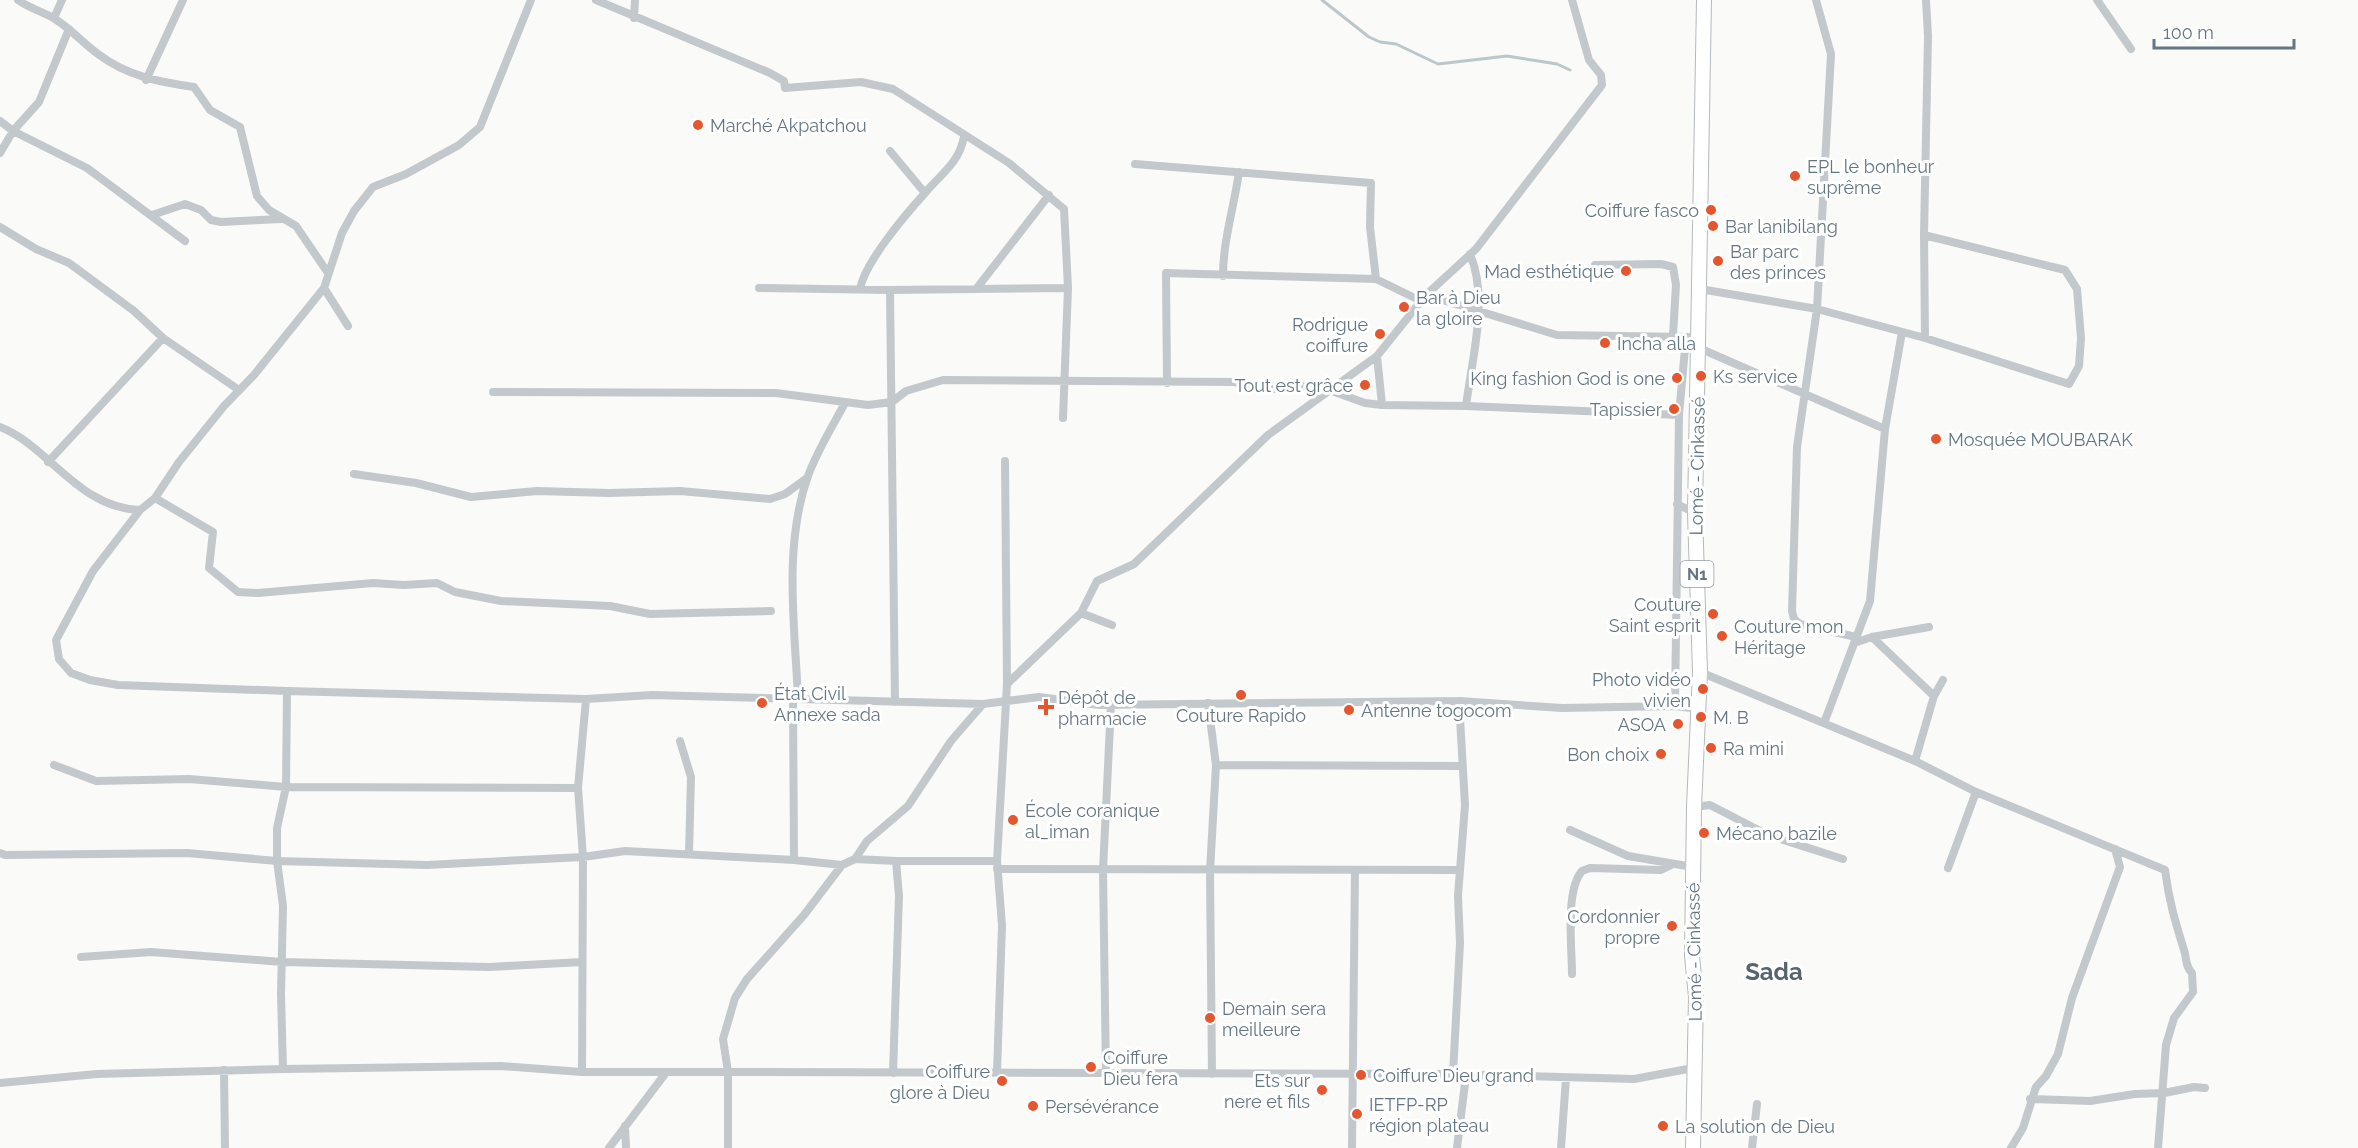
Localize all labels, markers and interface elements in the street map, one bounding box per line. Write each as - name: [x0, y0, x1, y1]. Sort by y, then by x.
- scale bar: [2154, 12, 2294, 50]
- text: 100 m: [2163, 22, 2214, 43]
- place label: Marché Akpatchou: [710, 115, 867, 136]
- marker: Marché Akpatchou: [691, 118, 705, 132]
- place label: EPL le bonheur suprême: [1807, 156, 1935, 198]
- marker: EPL le bonheur suprême: [1788, 169, 1802, 183]
- place label: Coiffure fasco: [1585, 200, 1699, 221]
- marker: Coiffure fasco: [1704, 203, 1718, 217]
- place label: Bar lanibilang: [1725, 216, 1838, 237]
- marker: Bar lanibilang: [1706, 219, 1720, 233]
- place label: Bar parc des princes: [1730, 241, 1826, 283]
- marker: Bar parc des princes: [1711, 254, 1725, 268]
- place label: Mad esthétique: [1484, 261, 1614, 282]
- marker: Mad esthétique: [1619, 264, 1633, 278]
- place label: Bar à Dieu la gloire: [1416, 287, 1501, 329]
- marker: Bar à Dieu la gloire: [1397, 300, 1411, 314]
- place label: Rodrigue coiffure: [1292, 314, 1368, 356]
- marker: Rodrigue coiffure: [1373, 327, 1387, 341]
- place label: Incha alla: [1617, 333, 1696, 354]
- marker: Incha alla: [1598, 336, 1612, 350]
- place label: Ks service: [1713, 366, 1798, 387]
- place label: King fashion God is one: [1470, 368, 1665, 389]
- marker: Ks service: [1694, 369, 1708, 383]
- marker: King fashion God is one: [1670, 371, 1684, 385]
- place label: Tout est grâce: [1235, 375, 1353, 396]
- marker: Tout est grâce: [1358, 378, 1372, 392]
- street label: Lomé - Cinkassé: [1685, 396, 1709, 536]
- place label: Tapissier: [1590, 399, 1663, 420]
- marker: Tapissier: [1667, 402, 1681, 416]
- place label: Mosquée MOUBARAK: [1948, 429, 2133, 450]
- marker: Mosquée MOUBARAK: [1929, 432, 1943, 446]
- road number: N1: [1680, 561, 1714, 587]
- place label: Couture Saint esprit: [1609, 594, 1701, 636]
- marker: Couture Saint esprit: [1706, 607, 1720, 621]
- place label: Couture mon Héritage: [1734, 616, 1843, 658]
- marker: Couture mon Héritage: [1715, 629, 1729, 643]
- place label: Photo vidéo vivien: [1592, 669, 1691, 711]
- place label: État Civil Annexe sada: [774, 682, 881, 725]
- marker: Photo vidéo vivien: [1696, 682, 1710, 696]
- place label: Dépôt de pharmacie: [1058, 687, 1147, 729]
- marker: Couture Rapido: [1234, 688, 1248, 702]
- marker: État Civil Annexe sada: [755, 696, 769, 710]
- marker: Dépôt de pharmacie: [1039, 700, 1053, 714]
- place label: Antenne togocom: [1361, 700, 1512, 721]
- marker: Antenne togocom: [1342, 703, 1356, 717]
- place label: Couture Rapido: [1176, 705, 1306, 726]
- place label: M. B: [1713, 707, 1749, 728]
- marker: M. B: [1694, 710, 1708, 724]
- place label: ASOA: [1618, 714, 1666, 735]
- marker: ASOA: [1671, 717, 1685, 731]
- place label: Ra mini: [1723, 738, 1784, 759]
- marker: Ra mini: [1704, 741, 1718, 755]
- place label: Bon choix: [1567, 744, 1649, 765]
- marker: Bon choix: [1654, 747, 1668, 761]
- place label: École coranique al_iman: [1025, 799, 1160, 842]
- marker: École coranique al_iman: [1006, 813, 1020, 827]
- place label: Mécano bazile: [1716, 823, 1837, 844]
- marker: Mécano bazile: [1697, 826, 1711, 840]
- street label: Lomé - Cinkassé: [1682, 882, 1706, 1022]
- place label: Cordonnier propre: [1567, 906, 1661, 948]
- marker: Cordonnier propre: [1665, 919, 1679, 933]
- district label: Sada: [1745, 957, 1803, 986]
- place label: Demain sera meilleure: [1222, 998, 1326, 1040]
- marker: Demain sera meilleure: [1203, 1011, 1217, 1025]
- place label: Coiffure Dieu fera: [1103, 1047, 1178, 1089]
- marker: Coiffure Dieu fera: [1084, 1060, 1098, 1074]
- place label: Coiffure glore à Dieu: [890, 1061, 990, 1103]
- place label: Coiffure Dieu grand: [1373, 1065, 1534, 1086]
- marker: Coiffure Dieu grand: [1354, 1068, 1368, 1082]
- place label: Ets sur nere et fils: [1224, 1070, 1311, 1112]
- marker: Coiffure glore à Dieu: [995, 1074, 1009, 1088]
- marker: Ets sur nere et fils: [1315, 1083, 1329, 1097]
- place label: IETFP-RP région plateau: [1369, 1094, 1489, 1136]
- place label: Persévérance: [1045, 1096, 1159, 1117]
- marker: Persévérance: [1026, 1099, 1040, 1113]
- marker: IETFP-RP région plateau: [1350, 1107, 1364, 1121]
- place label: La solution de Dieu: [1675, 1116, 1835, 1137]
- marker: La solution de Dieu: [1656, 1119, 1670, 1133]

